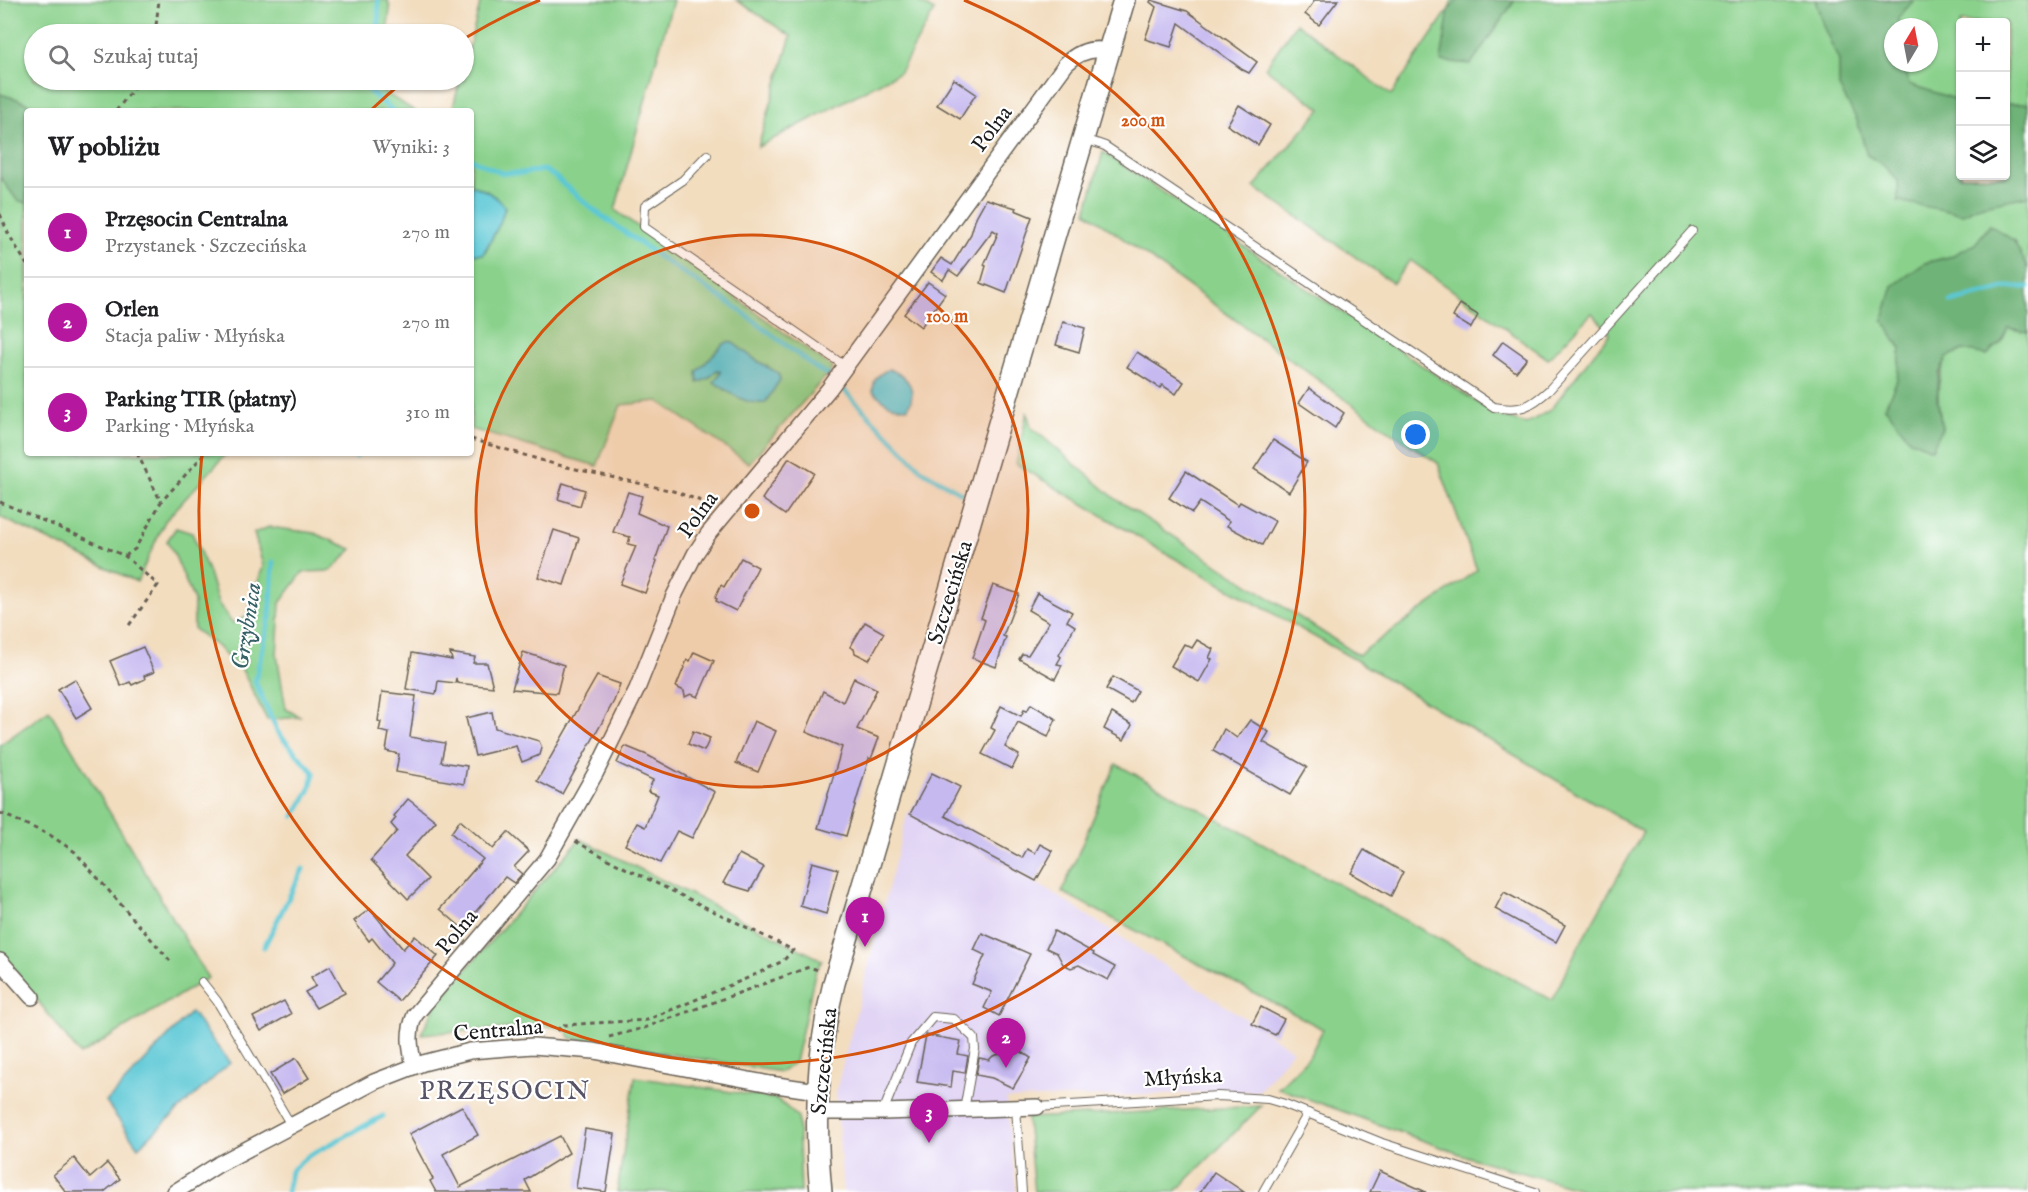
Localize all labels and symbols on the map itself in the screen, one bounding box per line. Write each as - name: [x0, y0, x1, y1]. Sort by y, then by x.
- north arrow: [1884, 18, 1938, 72]
- street label: Polna: [966, 100, 1020, 158]
- text: 200 m: [1121, 110, 1165, 133]
- text: 100 m: [926, 306, 968, 329]
- your location: [1401, 420, 1430, 449]
- street label: Polna: [672, 486, 725, 544]
- centre of rings: [742, 501, 762, 521]
- street label: Szczecińska: [922, 537, 980, 648]
- water label: Grzybnica: [225, 580, 270, 672]
- pin: 1: [846, 898, 884, 947]
- street label: Polna: [430, 903, 485, 961]
- street label: Szczecińska: [805, 1006, 845, 1116]
- street label: Centralna: [452, 1013, 545, 1049]
- pin: 2: [986, 1018, 1026, 1068]
- street label: Młyńska: [1143, 1062, 1223, 1094]
- district label: PRZĘSOCIN: [419, 1075, 591, 1108]
- pin: 3: [910, 1094, 948, 1143]

